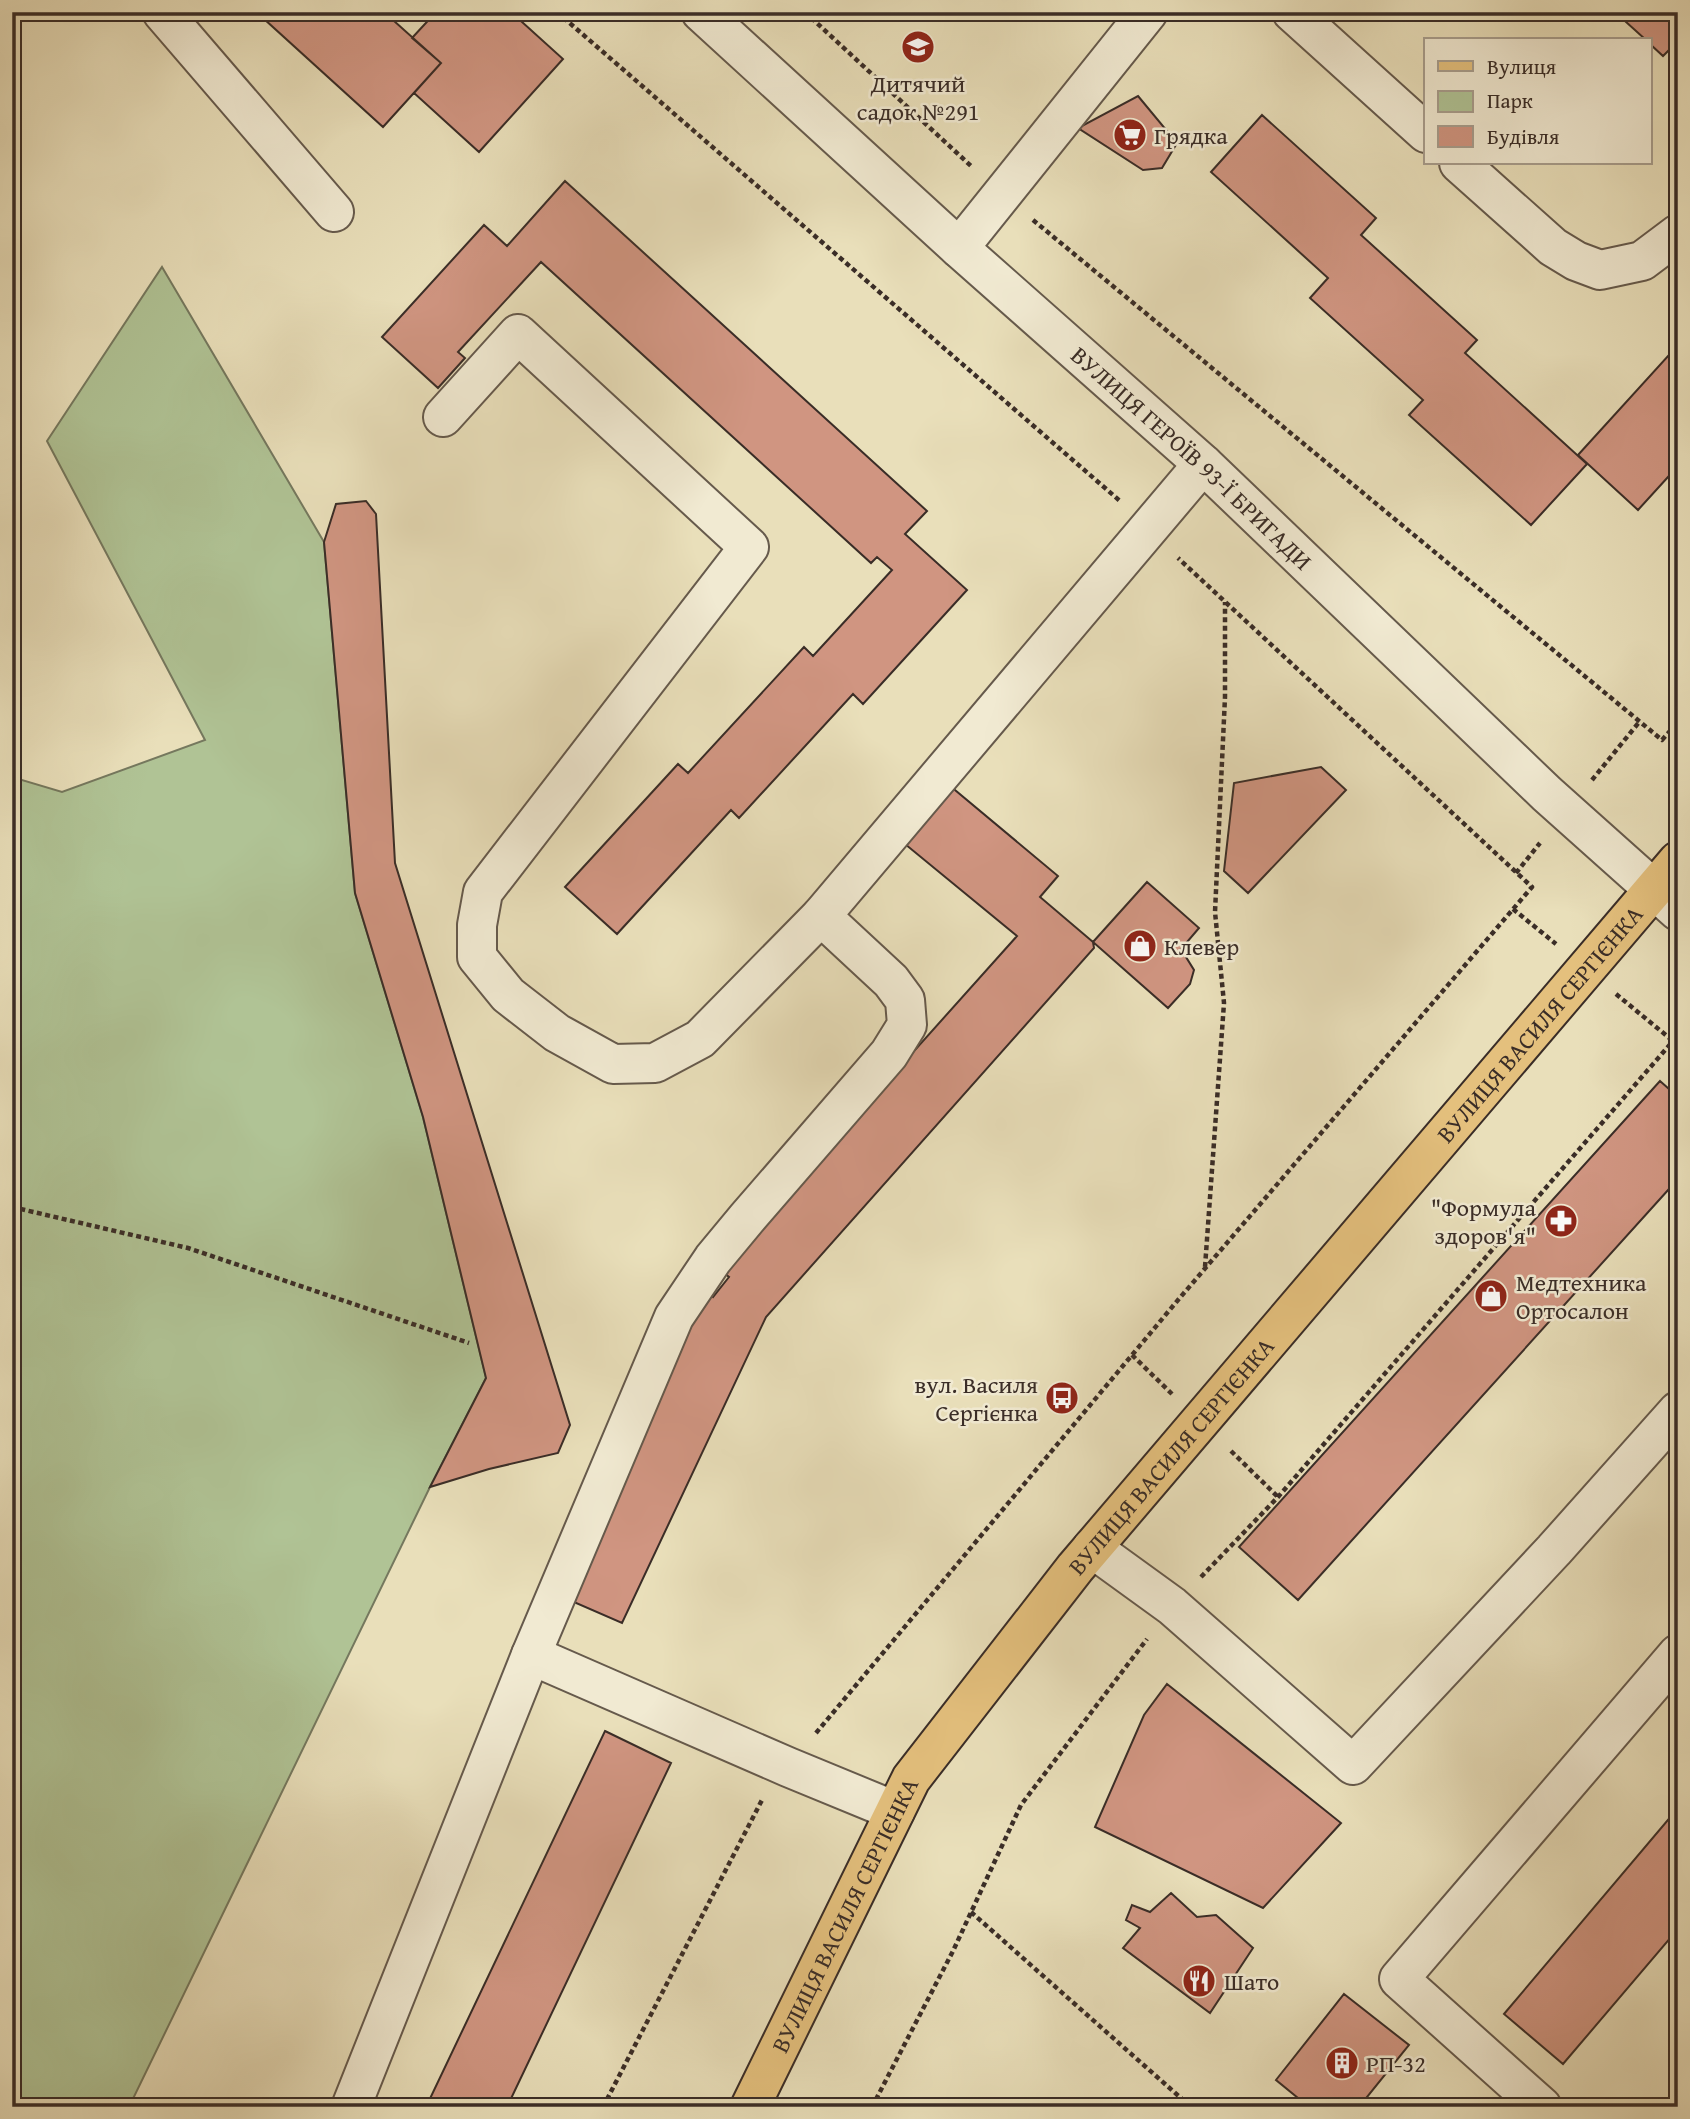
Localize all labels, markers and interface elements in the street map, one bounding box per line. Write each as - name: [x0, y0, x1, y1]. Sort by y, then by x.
- school or university icon: Дитячий садок №291: [899, 28, 937, 66]
- legend: [1424, 38, 1652, 164]
- text: Вулиця: [1487, 51, 1557, 82]
- place label: Дитячий садок №291: [857, 66, 979, 129]
- text: Парк: [1487, 85, 1533, 116]
- supermarket icon: Грядка: [1111, 116, 1149, 154]
- place label: Грядка: [1154, 118, 1228, 153]
- text: Будівля: [1487, 121, 1560, 152]
- street label: ВУЛИЦЯ ГЕРОЇВ 93-Ї БРИГАДИ: [1064, 338, 1320, 578]
- street label: ВУЛИЦЯ ВАСИЛЯ СЕРГІЄНКА: [1428, 897, 1651, 1150]
- shop icon: Клевер: [1121, 927, 1159, 965]
- place label: Клевер: [1164, 929, 1239, 964]
- place label: "Формула здоров'я": [1431, 1190, 1537, 1253]
- pharmacy icon: "Формула здоров'я": [1542, 1202, 1580, 1240]
- place label: Медтехника Ортосалон: [1516, 1265, 1647, 1328]
- shop icon: Медтехника Ортосалон: [1472, 1277, 1510, 1315]
- street label: ВУЛИЦЯ ВАСИЛЯ СЕРГІЄНКА: [1059, 1329, 1282, 1582]
- place label: вул. Василя Сергієнка: [914, 1367, 1039, 1430]
- bus stop icon: вул. Василя Сергієнка: [1043, 1379, 1081, 1417]
- street label: ВУЛИЦЯ ВАСИЛЯ СЕРГІЄНКА: [762, 1771, 927, 2058]
- restaurant icon: Шато: [1180, 1962, 1218, 2000]
- place label: Шато: [1224, 1964, 1279, 1999]
- building icon: РП-32: [1323, 2044, 1361, 2082]
- place label: РП-32: [1366, 2046, 1426, 2081]

